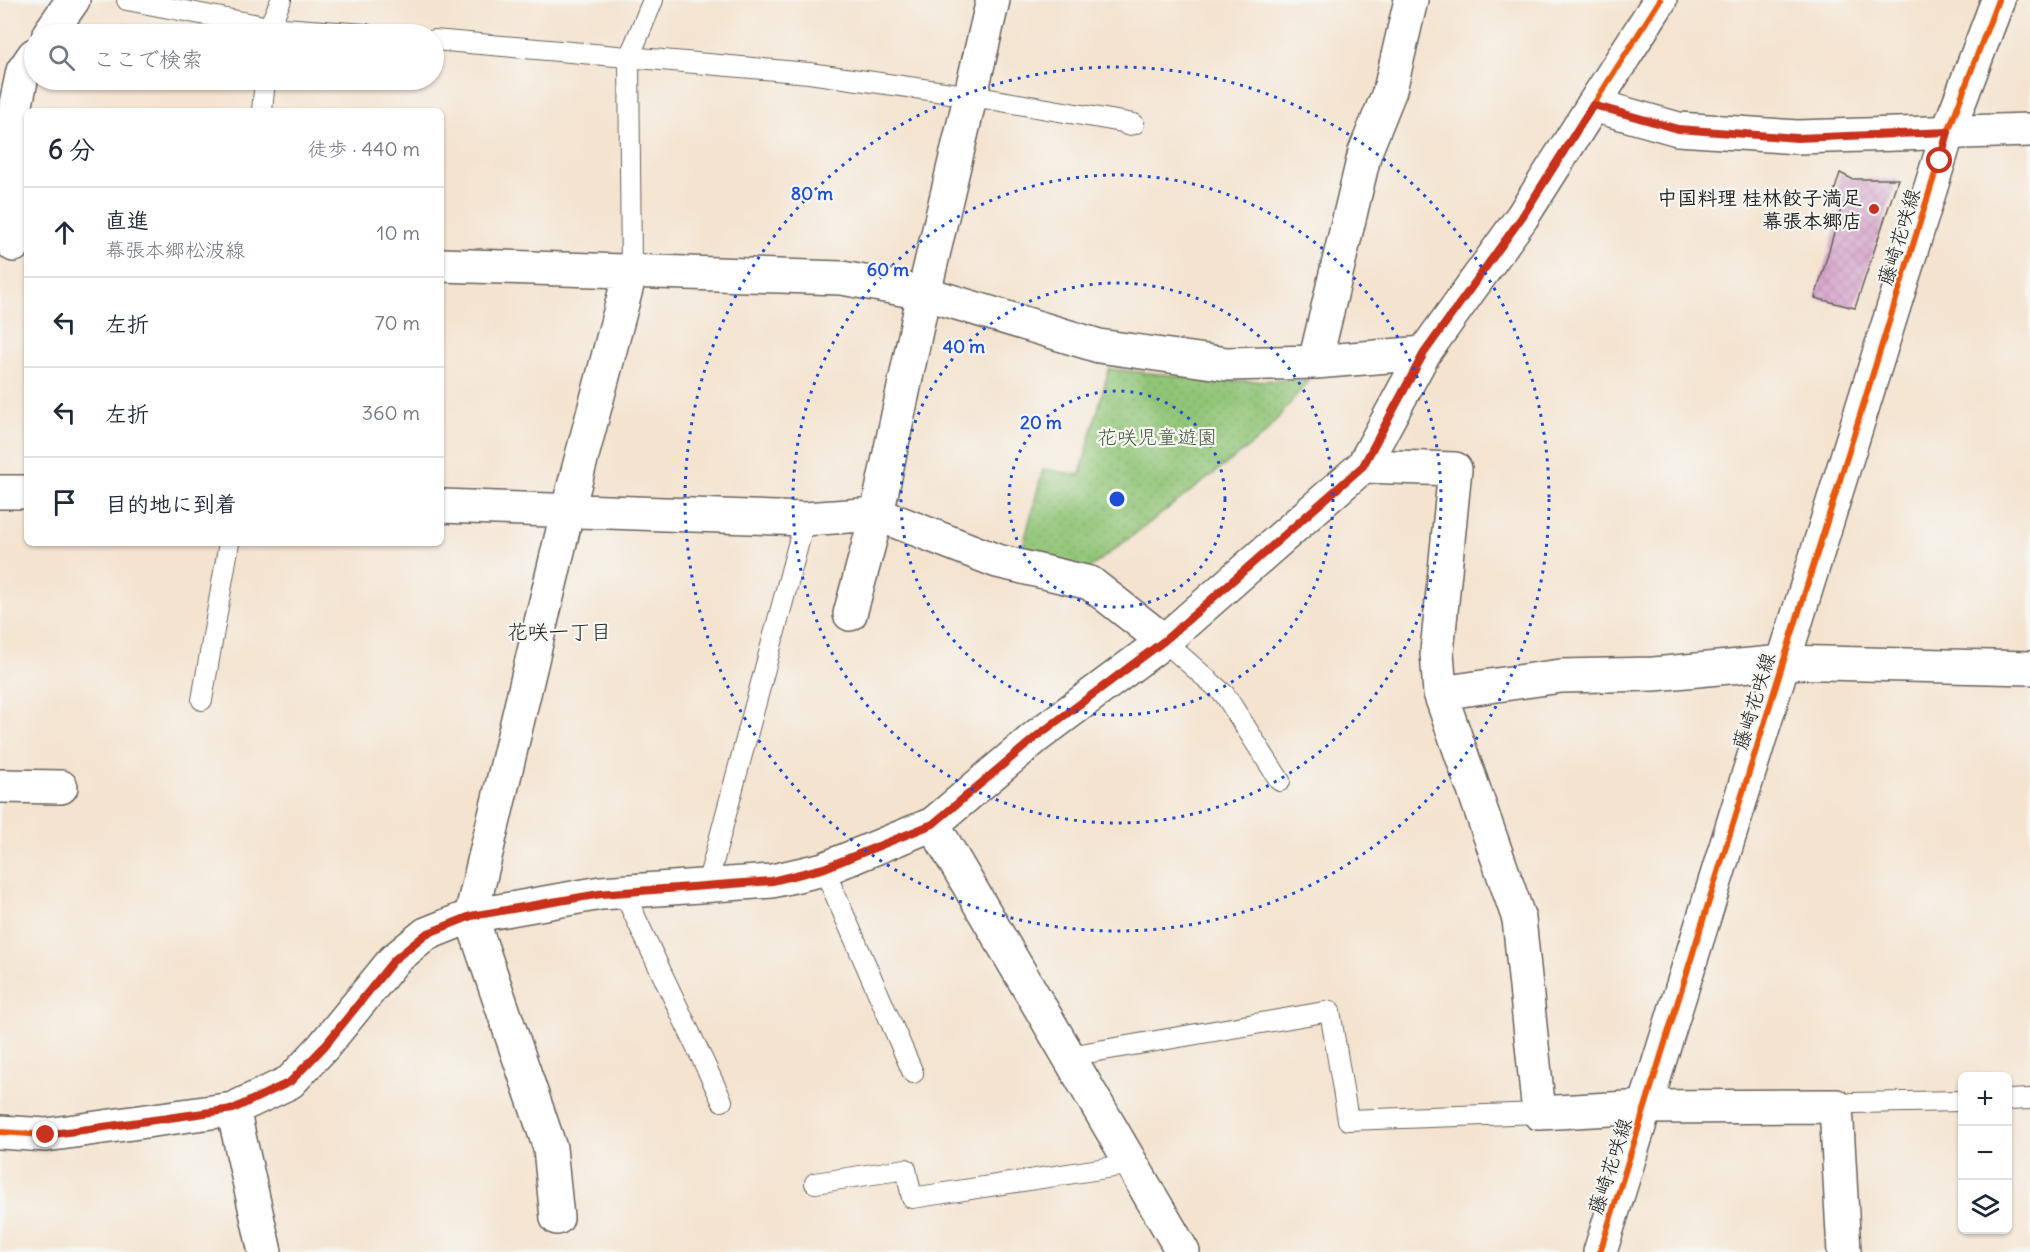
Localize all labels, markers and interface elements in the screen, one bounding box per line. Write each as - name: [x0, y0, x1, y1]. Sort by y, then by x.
- search box: [24, 24, 444, 90]
- icon: search: [45, 41, 78, 74]
- text: ここで検索: [93, 45, 203, 73]
- text: 6 分: [48, 133, 95, 166]
- text: 徒歩 · 440 m: [307, 136, 420, 161]
- route start: [1926, 147, 1952, 173]
- text: 80 m: [791, 182, 833, 205]
- place label: 中国料理 桂林餃子満足 幕張本郷店: [1657, 185, 1862, 233]
- street label: 藤崎花咲線: [1872, 185, 1925, 288]
- marker: 中国料理 桂林餃子満足 幕張本郷店: [1867, 202, 1881, 216]
- text: 直進: [105, 206, 149, 234]
- icon: ahead: [48, 216, 81, 249]
- text: 10 m: [377, 220, 420, 245]
- text: 幕張本郷松波線: [105, 237, 245, 262]
- text: 60 m: [867, 258, 909, 281]
- icon: left: [48, 306, 81, 339]
- text: 左折: [105, 310, 149, 338]
- text: 70 m: [375, 310, 420, 335]
- text: 40 m: [943, 335, 985, 358]
- icon: left: [48, 396, 81, 429]
- text: 左折: [105, 400, 149, 428]
- text: 360 m: [362, 400, 420, 425]
- text: 20 m: [1020, 411, 1062, 434]
- park label: 花咲児童遊園: [1097, 424, 1217, 449]
- icon: arrive: [48, 486, 81, 519]
- centre of rings: [1107, 489, 1127, 509]
- text: 目的地に到着: [105, 490, 237, 518]
- district label: 花咲一丁目: [507, 618, 612, 645]
- street label: 藤崎花咲線: [1727, 649, 1780, 752]
- map controls: [1958, 1072, 2012, 1234]
- button: +: [1958, 1072, 2012, 1126]
- street label: 藤崎花咲線: [1582, 1114, 1637, 1217]
- route end: [32, 1121, 58, 1147]
- button: −: [1958, 1126, 2012, 1180]
- button: layers: [1958, 1180, 2012, 1234]

